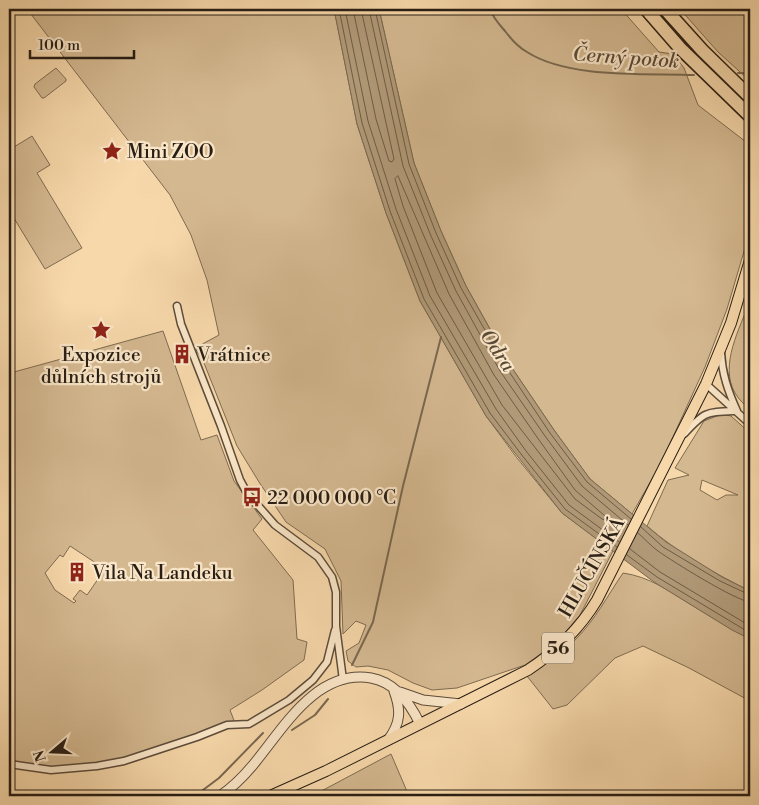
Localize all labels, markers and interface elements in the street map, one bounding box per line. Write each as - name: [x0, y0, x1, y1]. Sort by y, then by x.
- scale bar: [30, 28, 134, 60]
- text: 100 m: [38, 36, 80, 55]
- water label: Černý potok: [572, 40, 680, 75]
- place icon: Mini ZOO: [101, 140, 123, 162]
- place label: Mini ZOO: [127, 140, 214, 164]
- place icon: Expozice důlních strojů: [90, 319, 112, 341]
- water label: Odra: [474, 325, 520, 377]
- place label: Expozice důlních strojů: [41, 343, 161, 389]
- building icon: Vrátnice: [171, 343, 193, 365]
- place label: Vrátnice: [196, 343, 271, 367]
- bus stop icon: 22 000 000 °C: [241, 486, 263, 508]
- place label: 22 000 000 °C: [267, 486, 396, 510]
- street label: HLUČÍNSKÁ: [553, 512, 631, 622]
- building icon: Vila Na Landeku: [66, 561, 88, 583]
- place label: Vila Na Landeku: [91, 561, 233, 585]
- road number: 56: [542, 632, 574, 664]
- north arrow: [28, 728, 78, 778]
- text: N: [30, 748, 51, 764]

